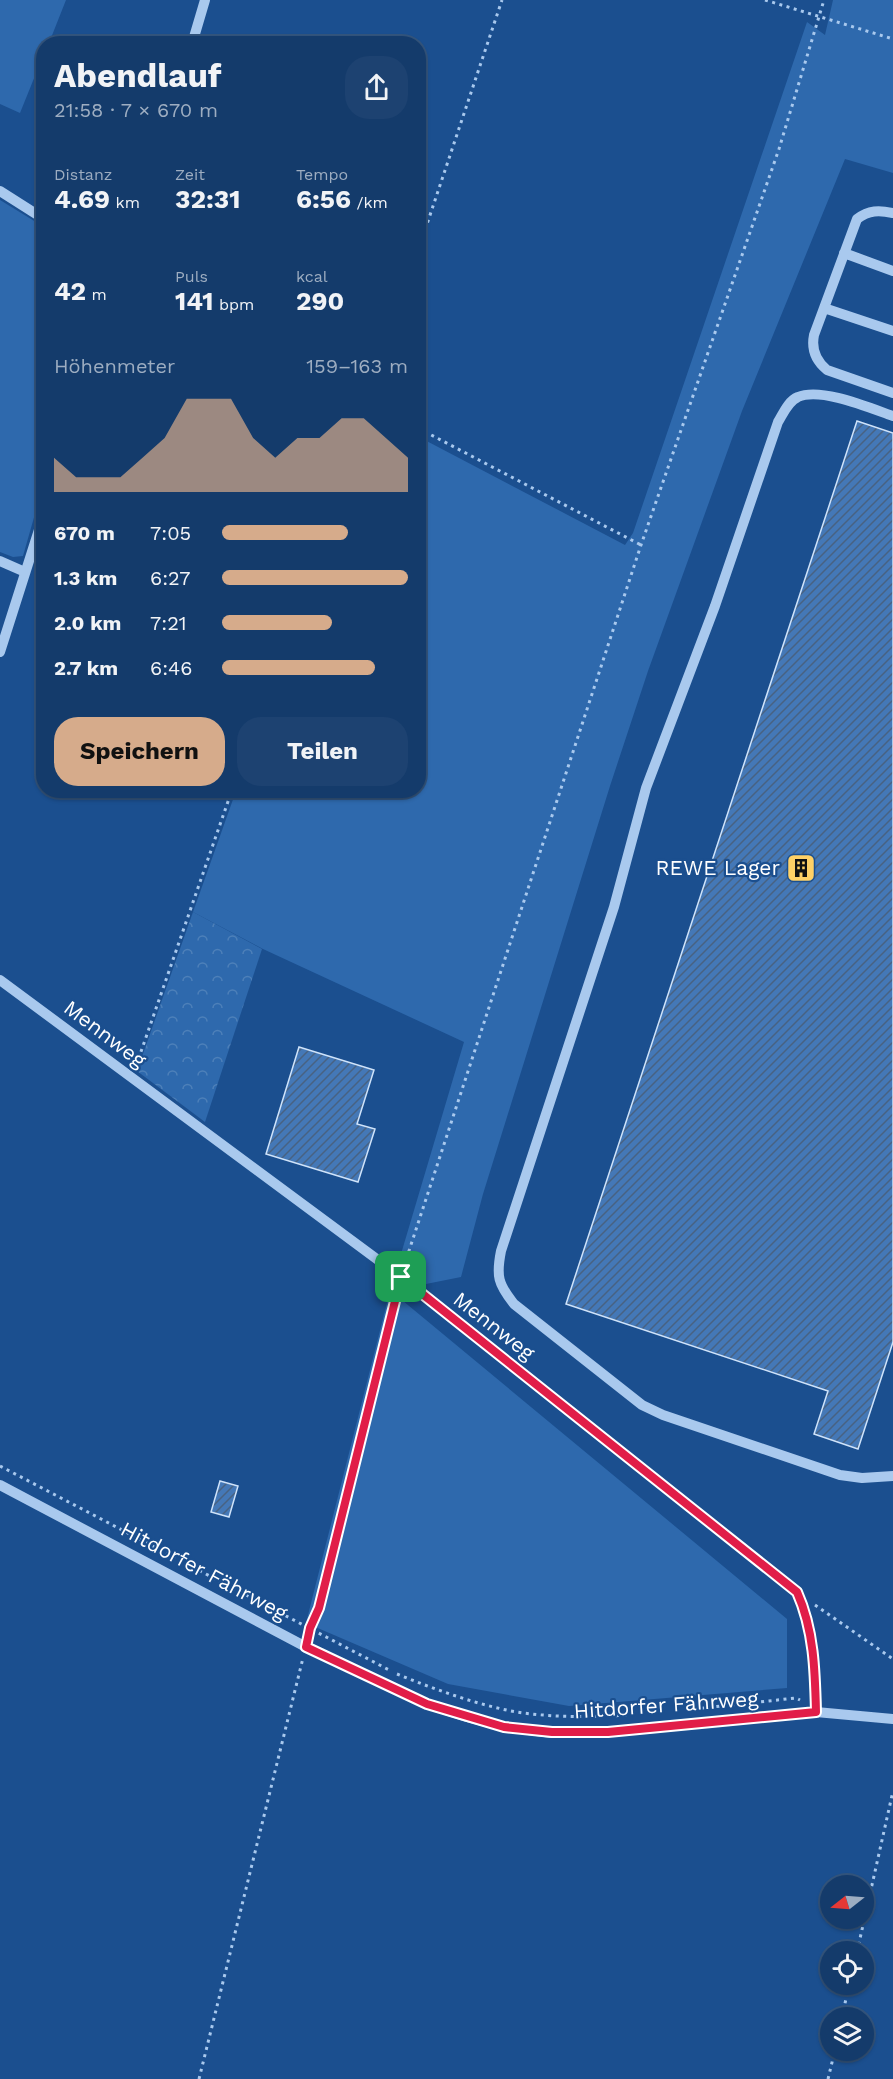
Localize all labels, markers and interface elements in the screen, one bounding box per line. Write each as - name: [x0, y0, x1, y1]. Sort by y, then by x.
- text: Abendlauf: [54, 56, 222, 95]
- button: share: [345, 56, 408, 119]
- text: 21:58 · 7 × 670 m: [54, 98, 218, 122]
- text: Distanz: [54, 165, 112, 184]
- text: Zeit: [175, 165, 205, 184]
- text: Tempo: [296, 165, 348, 184]
- text: 4.69: [54, 184, 110, 214]
- text: 32:31: [175, 184, 240, 214]
- text: 6:56: [296, 184, 351, 214]
- text: km: [110, 193, 140, 212]
- text: /km: [351, 193, 388, 212]
- text: Puls: [175, 267, 208, 286]
- text: kcal: [296, 267, 328, 286]
- text: 42: [54, 276, 86, 306]
- text: m: [86, 285, 107, 304]
- text: 141: [175, 286, 214, 316]
- text: 290: [296, 286, 344, 316]
- text: bpm: [214, 295, 254, 314]
- text: Höhenmeter: [54, 354, 175, 378]
- text: 159–163 m: [306, 354, 408, 378]
- text: 670 m: [54, 521, 115, 545]
- text: 7:05: [150, 521, 191, 545]
- text: 1.3 km: [54, 566, 117, 590]
- text: 6:27: [150, 566, 191, 590]
- text: 2.0 km: [54, 611, 121, 635]
- text: 7:21: [150, 611, 187, 635]
- text: 2.7 km: [54, 656, 118, 680]
- text: 6:46: [150, 656, 192, 680]
- button: Speichern: [54, 717, 225, 786]
- button: Teilen: [237, 717, 408, 786]
- building icon: REWE Lager: [785, 852, 817, 884]
- place label: REWE Lager: [656, 855, 780, 880]
- street label: Mennweg: [59, 995, 152, 1073]
- pin: [375, 1251, 426, 1302]
- icon: arrive: [384, 1260, 417, 1293]
- street label: Mennweg: [449, 1286, 541, 1366]
- street label: Hitdorfer Fährweg: [117, 1516, 293, 1625]
- street label: Hitdorfer Fährweg: [573, 1686, 760, 1723]
- north arrow: [820, 1875, 874, 1929]
- map controls: [820, 1875, 874, 2061]
- button: locate: [820, 1941, 874, 1995]
- button: layers: [820, 2007, 874, 2061]

